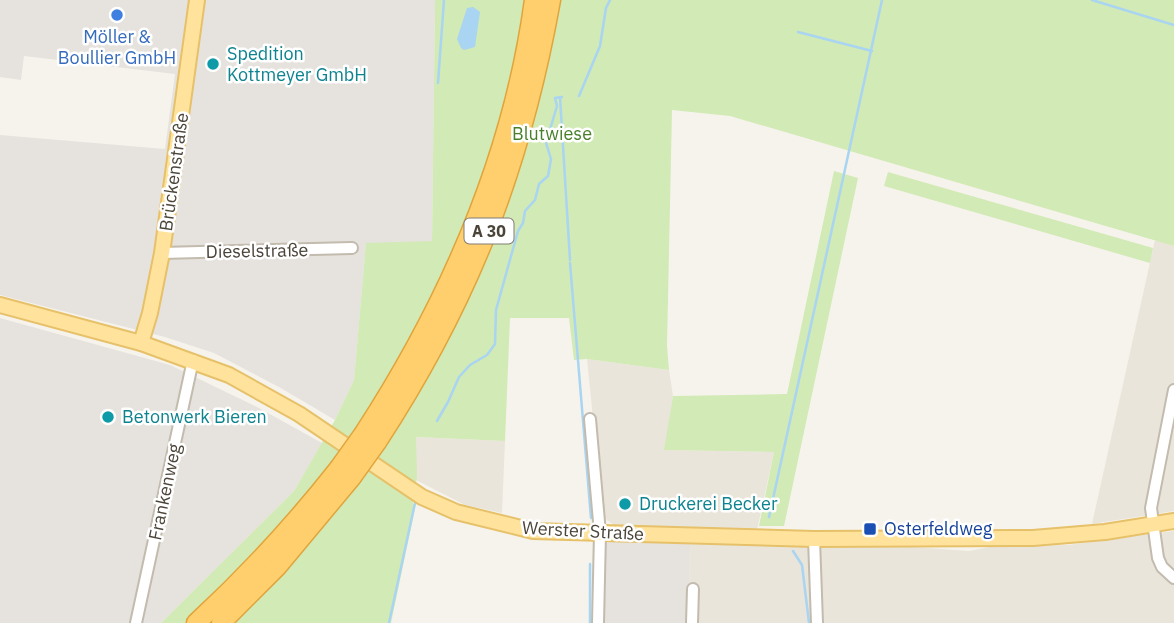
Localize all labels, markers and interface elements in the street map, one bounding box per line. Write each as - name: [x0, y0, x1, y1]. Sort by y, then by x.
- marker: Möller & Boullier GmbH: [109, 7, 125, 23]
- place label: Möller & Boullier GmbH: [58, 25, 176, 69]
- place label: Spedition Kottmeyer GmbH: [227, 42, 367, 86]
- marker: Spedition Kottmeyer GmbH: [205, 56, 221, 72]
- street label: Brückenstraße: [154, 111, 193, 233]
- park label: Blutwiese: [512, 122, 592, 145]
- road number: A 30: [464, 218, 514, 244]
- street label: Dieselstraße: [206, 238, 309, 263]
- place label: Betonwerk Bieren: [122, 405, 267, 428]
- marker: Betonwerk Bieren: [100, 409, 116, 425]
- street label: Frankenweg: [143, 441, 186, 542]
- place label: Druckerei Becker: [639, 492, 778, 515]
- marker: Druckerei Becker: [617, 496, 633, 512]
- street label: Werster Straße: [521, 516, 645, 545]
- place label: Osterfeldweg: [884, 517, 993, 540]
- marker: Osterfeldweg: [862, 521, 878, 537]

